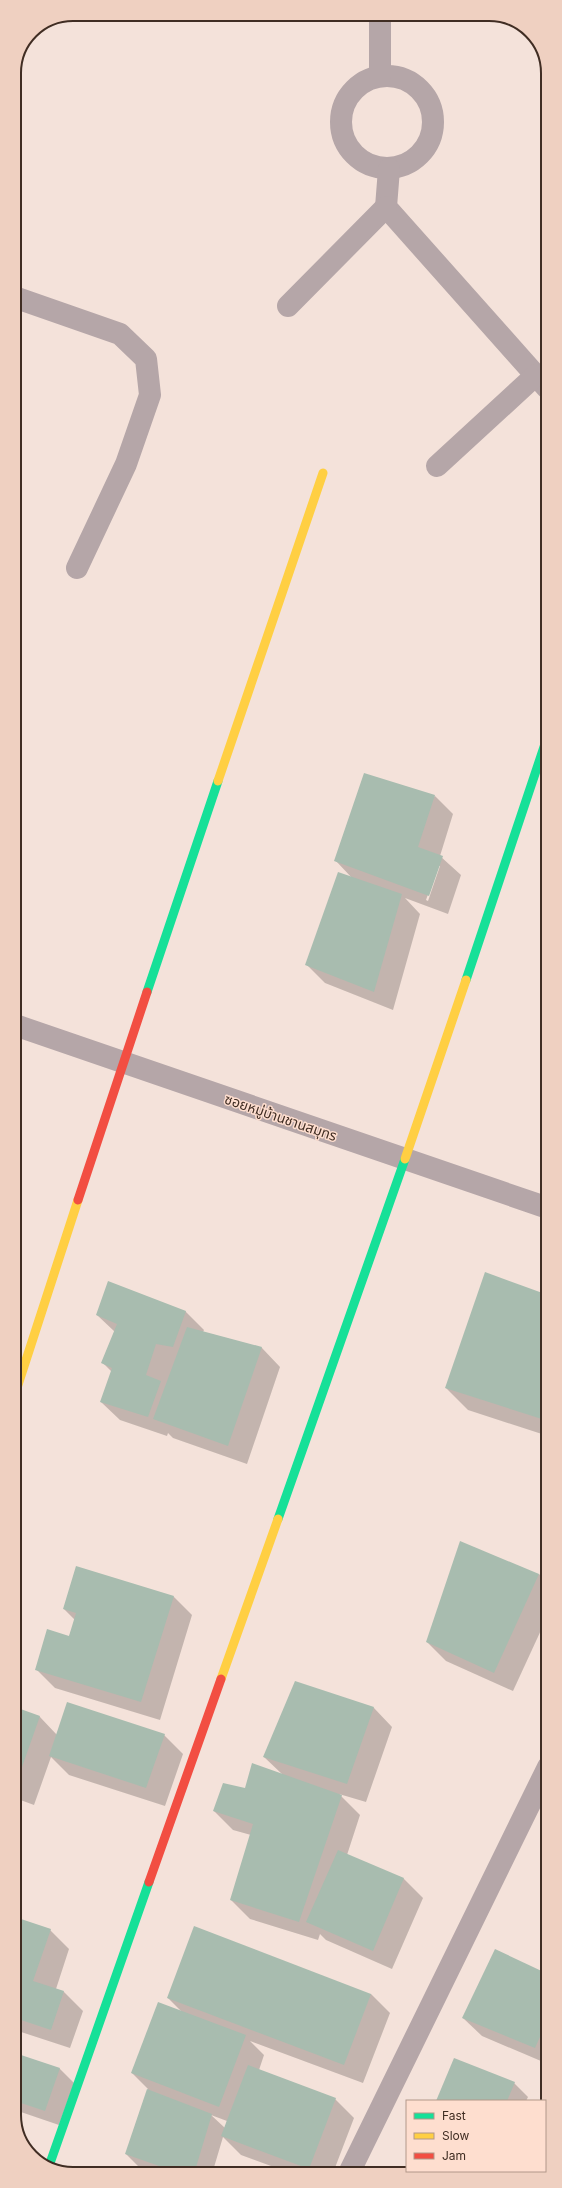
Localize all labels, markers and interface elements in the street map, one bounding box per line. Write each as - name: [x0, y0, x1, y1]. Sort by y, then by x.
- street label: ซอยหมู่บ้านชานสมุทร: [222, 1090, 340, 1145]
- legend: [406, 2100, 546, 2172]
- text: Fast: [442, 2108, 466, 2123]
- text: Slow: [442, 2128, 470, 2143]
- text: Jam: [442, 2148, 466, 2163]

